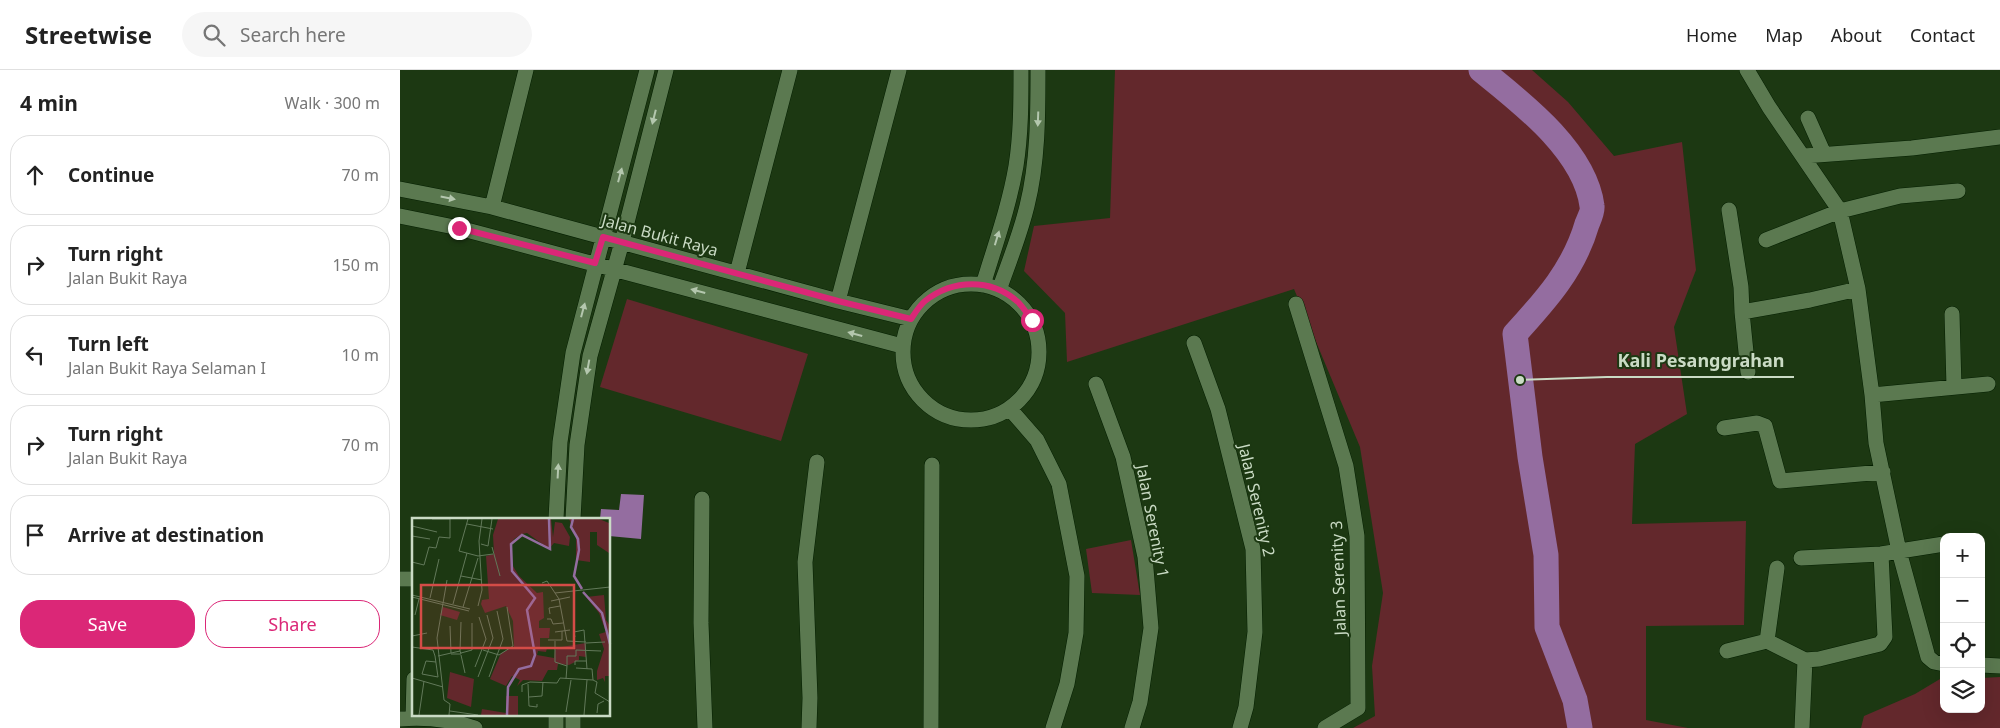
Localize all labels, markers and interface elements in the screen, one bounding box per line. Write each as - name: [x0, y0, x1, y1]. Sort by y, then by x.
- search box: [182, 12, 532, 57]
- text: Streetwise: [25, 18, 152, 51]
- icon: search: [200, 21, 228, 49]
- text: Search here: [240, 22, 346, 48]
- text: Home: [1686, 23, 1737, 47]
- text: Map: [1765, 23, 1803, 47]
- text: About: [1831, 23, 1882, 47]
- text: Contact: [1910, 23, 1975, 47]
- text: 4 min: [20, 89, 78, 117]
- text: Walk · 300 m: [285, 92, 380, 114]
- one-way arrow: [649, 110, 657, 125]
- one-way arrow: [1033, 111, 1041, 127]
- icon: ahead: [21, 161, 49, 189]
- text: Continue: [68, 162, 154, 188]
- text: 70 m: [342, 164, 379, 186]
- one-way arrow: [616, 168, 624, 183]
- one-way arrow: [440, 195, 456, 203]
- street label: Jalan Bukit Raya: [598, 208, 721, 261]
- route end: [448, 217, 471, 240]
- one-way arrow: [994, 230, 1002, 245]
- text: Turn right: [68, 241, 163, 267]
- icon: right: [21, 251, 49, 279]
- text: 150 m: [332, 254, 379, 276]
- text: Jalan Bukit Raya: [68, 267, 187, 289]
- one-way arrow: [690, 287, 705, 295]
- one-way arrow: [579, 303, 587, 318]
- route start: [1021, 309, 1044, 332]
- one-way arrow: [847, 329, 862, 337]
- text: Turn left: [68, 331, 149, 357]
- icon: left: [21, 341, 49, 369]
- text: 10 m: [342, 344, 379, 366]
- callout: Kali Pesanggrahan: [1607, 344, 1794, 377]
- text: Kali Pesanggrahan: [1617, 348, 1785, 372]
- text: Jalan Bukit Raya Selaman I: [68, 357, 266, 379]
- one-way arrow: [584, 359, 592, 375]
- text: Turn right: [68, 421, 163, 447]
- icon: right: [21, 431, 49, 459]
- text: 70 m: [342, 434, 379, 456]
- street label: Jalan Serenity 2: [1233, 440, 1281, 558]
- text: Jalan Bukit Raya: [68, 447, 187, 469]
- street label: Jalan Serenity 1: [1131, 461, 1175, 579]
- one-way arrow: [555, 462, 563, 478]
- inset map: [412, 518, 610, 716]
- street label: Jalan Serenity 3: [1325, 520, 1351, 638]
- icon: arrive: [21, 521, 49, 549]
- text: Arrive at destination: [68, 522, 264, 548]
- map controls: [1940, 533, 1985, 713]
- button: +: [1940, 533, 1985, 578]
- button: −: [1940, 578, 1985, 623]
- button: Save: [20, 600, 195, 648]
- button: Share: [205, 600, 380, 648]
- button: locate: [1940, 623, 1985, 668]
- button: layers: [1940, 668, 1985, 713]

